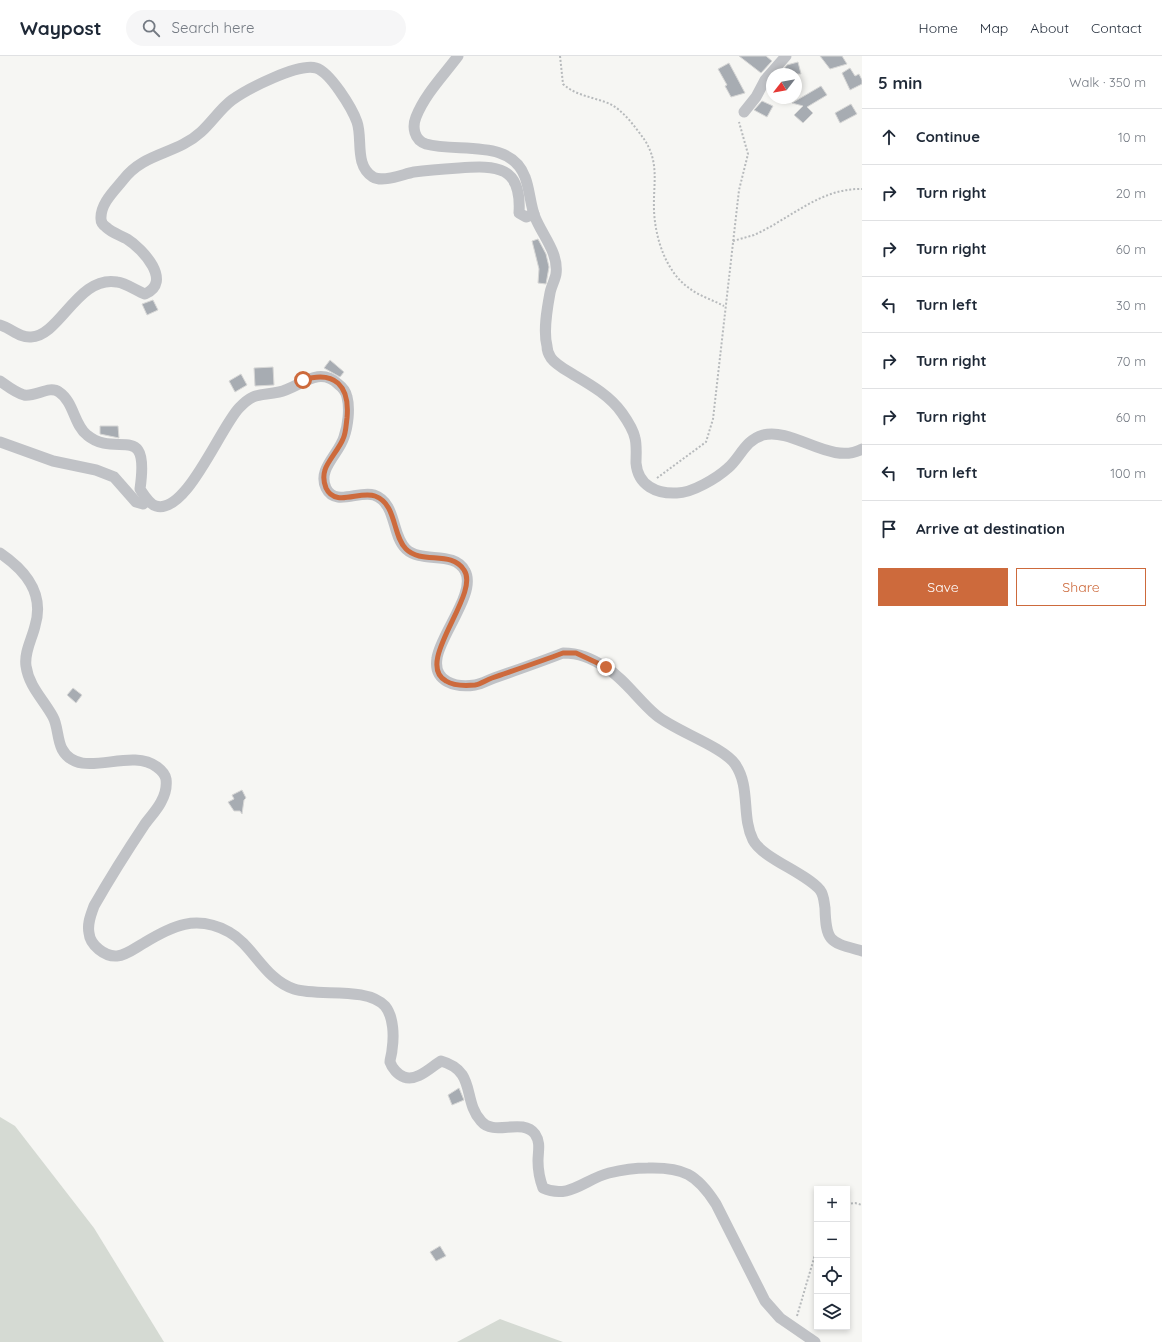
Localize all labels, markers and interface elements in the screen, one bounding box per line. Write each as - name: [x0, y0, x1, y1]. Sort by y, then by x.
- search box: [126, 10, 406, 46]
- text: Waypost: [20, 16, 102, 40]
- icon: search: [140, 17, 162, 39]
- text: Search here: [172, 18, 254, 37]
- text: Home: [919, 19, 958, 37]
- text: Map: [980, 19, 1008, 37]
- text: About: [1030, 19, 1069, 37]
- text: Contact: [1091, 19, 1142, 37]
- north arrow: [766, 68, 802, 104]
- text: 5 min: [878, 72, 922, 93]
- text: Walk · 350 m: [1069, 74, 1146, 90]
- icon: ahead: [878, 126, 900, 148]
- text: Continue: [916, 127, 980, 146]
- text: 10 m: [1118, 129, 1146, 145]
- icon: right: [878, 182, 900, 204]
- text: Turn right: [916, 183, 987, 202]
- text: 20 m: [1116, 185, 1146, 201]
- icon: right: [878, 238, 900, 260]
- text: Turn right: [916, 239, 987, 258]
- text: 60 m: [1116, 241, 1146, 257]
- icon: left: [878, 294, 900, 316]
- text: Turn left: [916, 295, 978, 314]
- text: 30 m: [1116, 297, 1146, 313]
- icon: right: [878, 350, 900, 372]
- text: Turn right: [916, 351, 987, 370]
- text: 70 m: [1116, 353, 1146, 369]
- route start: [294, 371, 312, 389]
- icon: right: [878, 406, 900, 428]
- text: Turn right: [916, 407, 987, 426]
- text: 60 m: [1116, 409, 1146, 425]
- icon: left: [878, 462, 900, 484]
- text: Turn left: [916, 463, 978, 482]
- text: 100 m: [1110, 465, 1146, 481]
- icon: arrive: [878, 518, 900, 540]
- text: Arrive at destination: [916, 519, 1065, 538]
- button: Save: [878, 568, 1008, 606]
- button: Share: [1016, 568, 1146, 606]
- route end: [597, 658, 615, 676]
- map controls: [814, 1186, 850, 1330]
- button: +: [814, 1186, 850, 1222]
- button: −: [814, 1222, 850, 1258]
- button: locate: [814, 1258, 850, 1294]
- button: layers: [814, 1294, 850, 1330]

